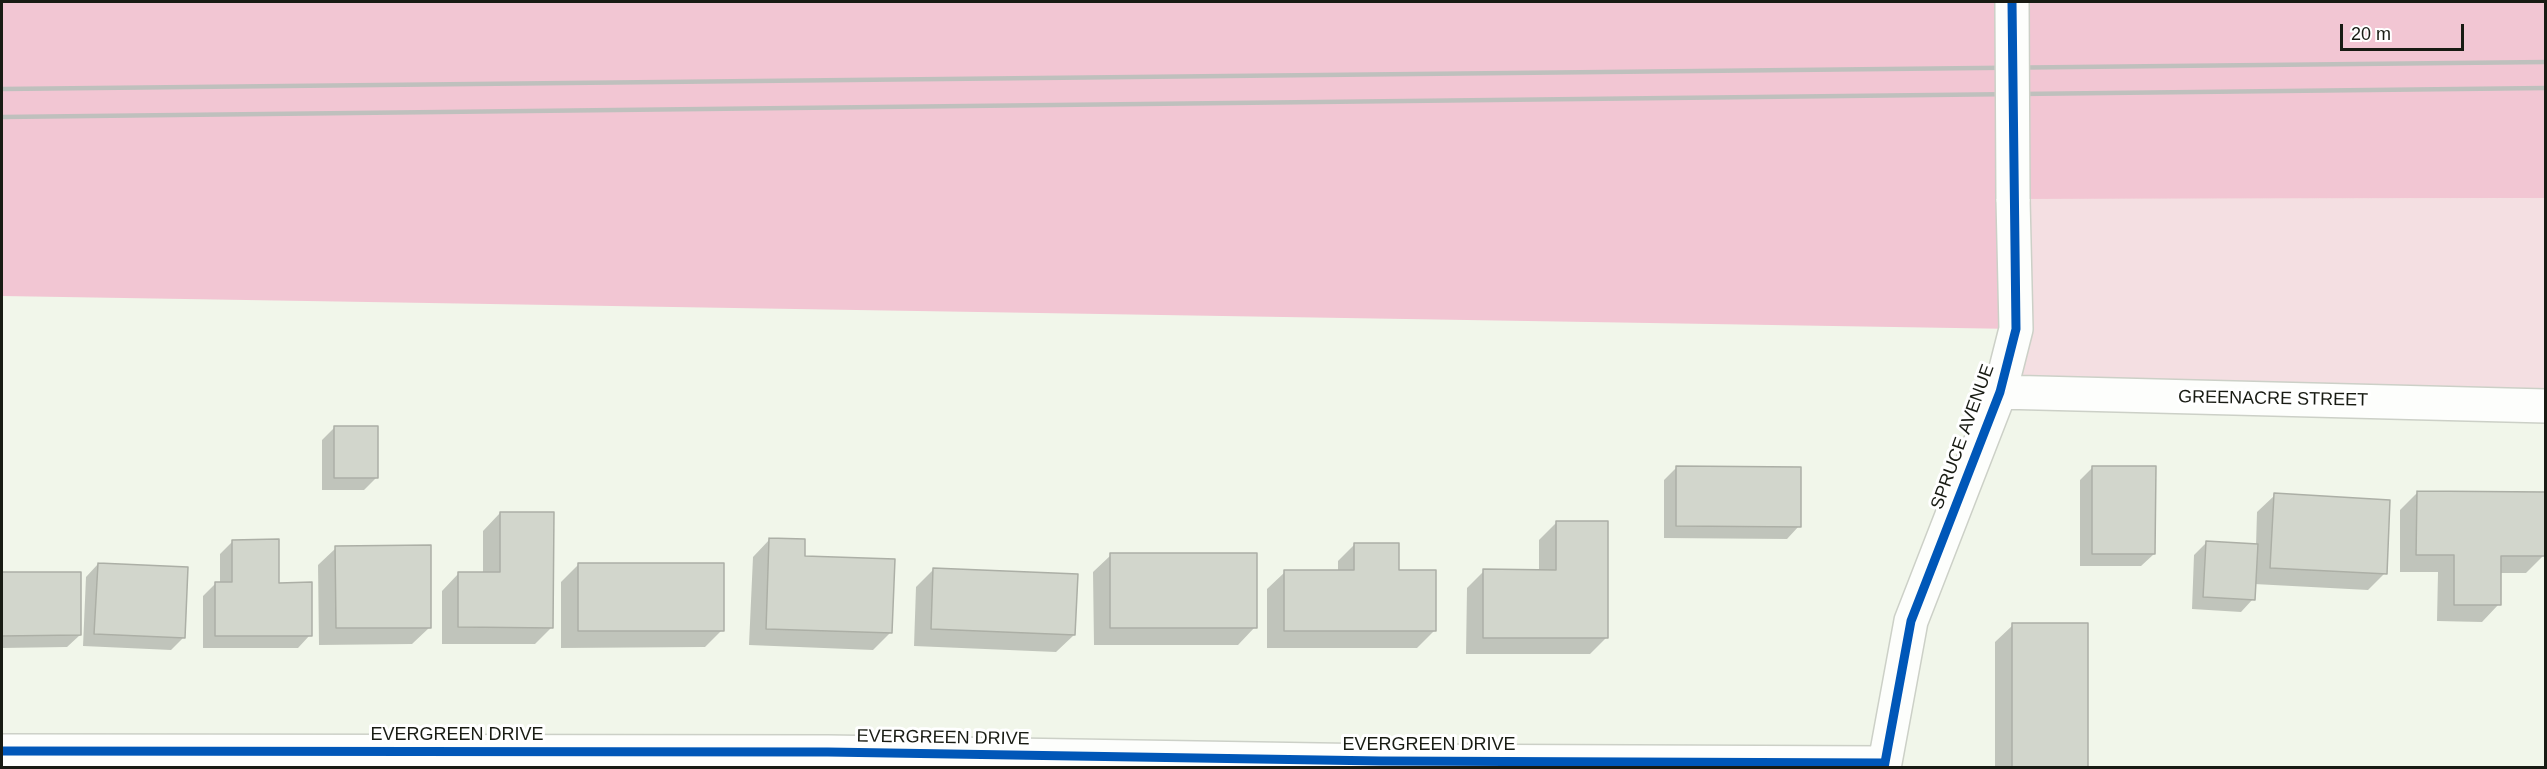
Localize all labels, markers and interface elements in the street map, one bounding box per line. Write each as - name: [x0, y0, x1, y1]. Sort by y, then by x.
- scale bar: [2343, 12, 2468, 50]
- text: 20 m: [2351, 24, 2391, 44]
- street label: SPRUCE AVENUE: [1927, 362, 1999, 512]
- street label: GREENACRE STREET: [2178, 387, 2368, 411]
- street label: EVERGREEN DRIVE: [370, 724, 544, 746]
- street label: EVERGREEN DRIVE: [856, 726, 1030, 750]
- street label: EVERGREEN DRIVE: [1342, 734, 1516, 756]

